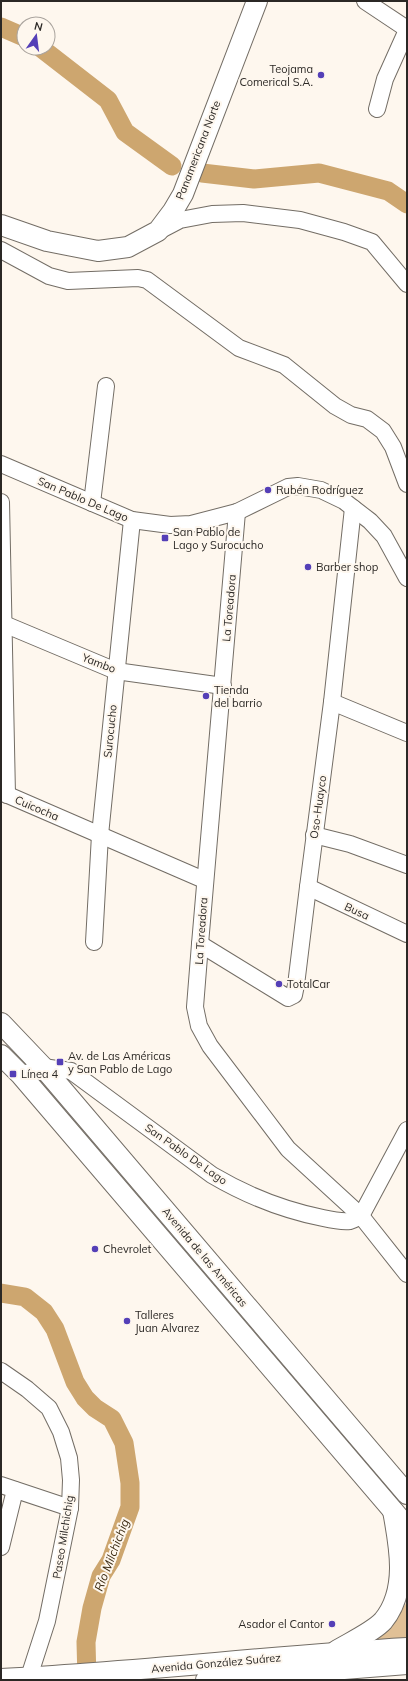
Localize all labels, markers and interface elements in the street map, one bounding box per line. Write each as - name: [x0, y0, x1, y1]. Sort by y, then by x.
- north arrow: [16, 16, 56, 56]
- text: N: [33, 18, 44, 34]
- place label: Teojama Comerical S.A.: [240, 62, 313, 89]
- marker: Teojama Comerical S.A.: [316, 70, 326, 80]
- street label: Panamericana Norte: [173, 98, 223, 202]
- street label: San Pablo De Lago: [36, 474, 130, 524]
- place label: Rubén Rodríguez: [276, 483, 364, 497]
- marker: Rubén Rodríguez: [263, 485, 273, 495]
- place label: San Pablo de Lago y Surocucho: [173, 525, 263, 552]
- marker: San Pablo de Lago y Surocucho: [160, 533, 170, 543]
- place label: Barber shop: [316, 560, 379, 574]
- marker: Barber shop: [303, 562, 313, 572]
- street label: La Toreadora: [219, 574, 239, 642]
- street label: Yambo: [79, 650, 118, 676]
- place label: Tienda del barrio: [214, 683, 262, 710]
- marker: Tienda del barrio: [201, 691, 211, 701]
- street label: Surocucho: [100, 704, 120, 758]
- street label: Oso-Huayco: [307, 774, 329, 840]
- street label: Cuicocha: [13, 792, 61, 824]
- street label: La Toreadora: [192, 897, 210, 965]
- street label: Busa: [342, 899, 372, 923]
- place label: TotalCar: [287, 977, 330, 991]
- marker: TotalCar: [274, 979, 284, 989]
- place label: Av. de Las Américas y San Pablo de Lago: [68, 1049, 172, 1076]
- marker: Av. de Las Américas y San Pablo de Lago: [55, 1057, 65, 1067]
- place label: Línea 4: [21, 1067, 59, 1081]
- marker: Línea 4: [8, 1069, 18, 1079]
- street label: San Pablo De Lago: [142, 1120, 230, 1188]
- street label: Avenida de las Américas: [159, 1204, 251, 1310]
- place label: Chevrolet: [103, 1242, 152, 1256]
- marker: Chevrolet: [90, 1244, 100, 1254]
- place label: Talleres Juan Alvarez: [135, 1308, 200, 1335]
- marker: Talleres Juan Alvarez: [122, 1316, 132, 1326]
- street label: Paseo Milchichig: [49, 1494, 77, 1580]
- water label: Río Milchichig: [91, 1517, 132, 1593]
- place label: Asador el Cantor: [238, 1617, 324, 1631]
- marker: Asador el Cantor: [327, 1619, 337, 1629]
- street label: Avenida González Suárez: [150, 1650, 282, 1676]

